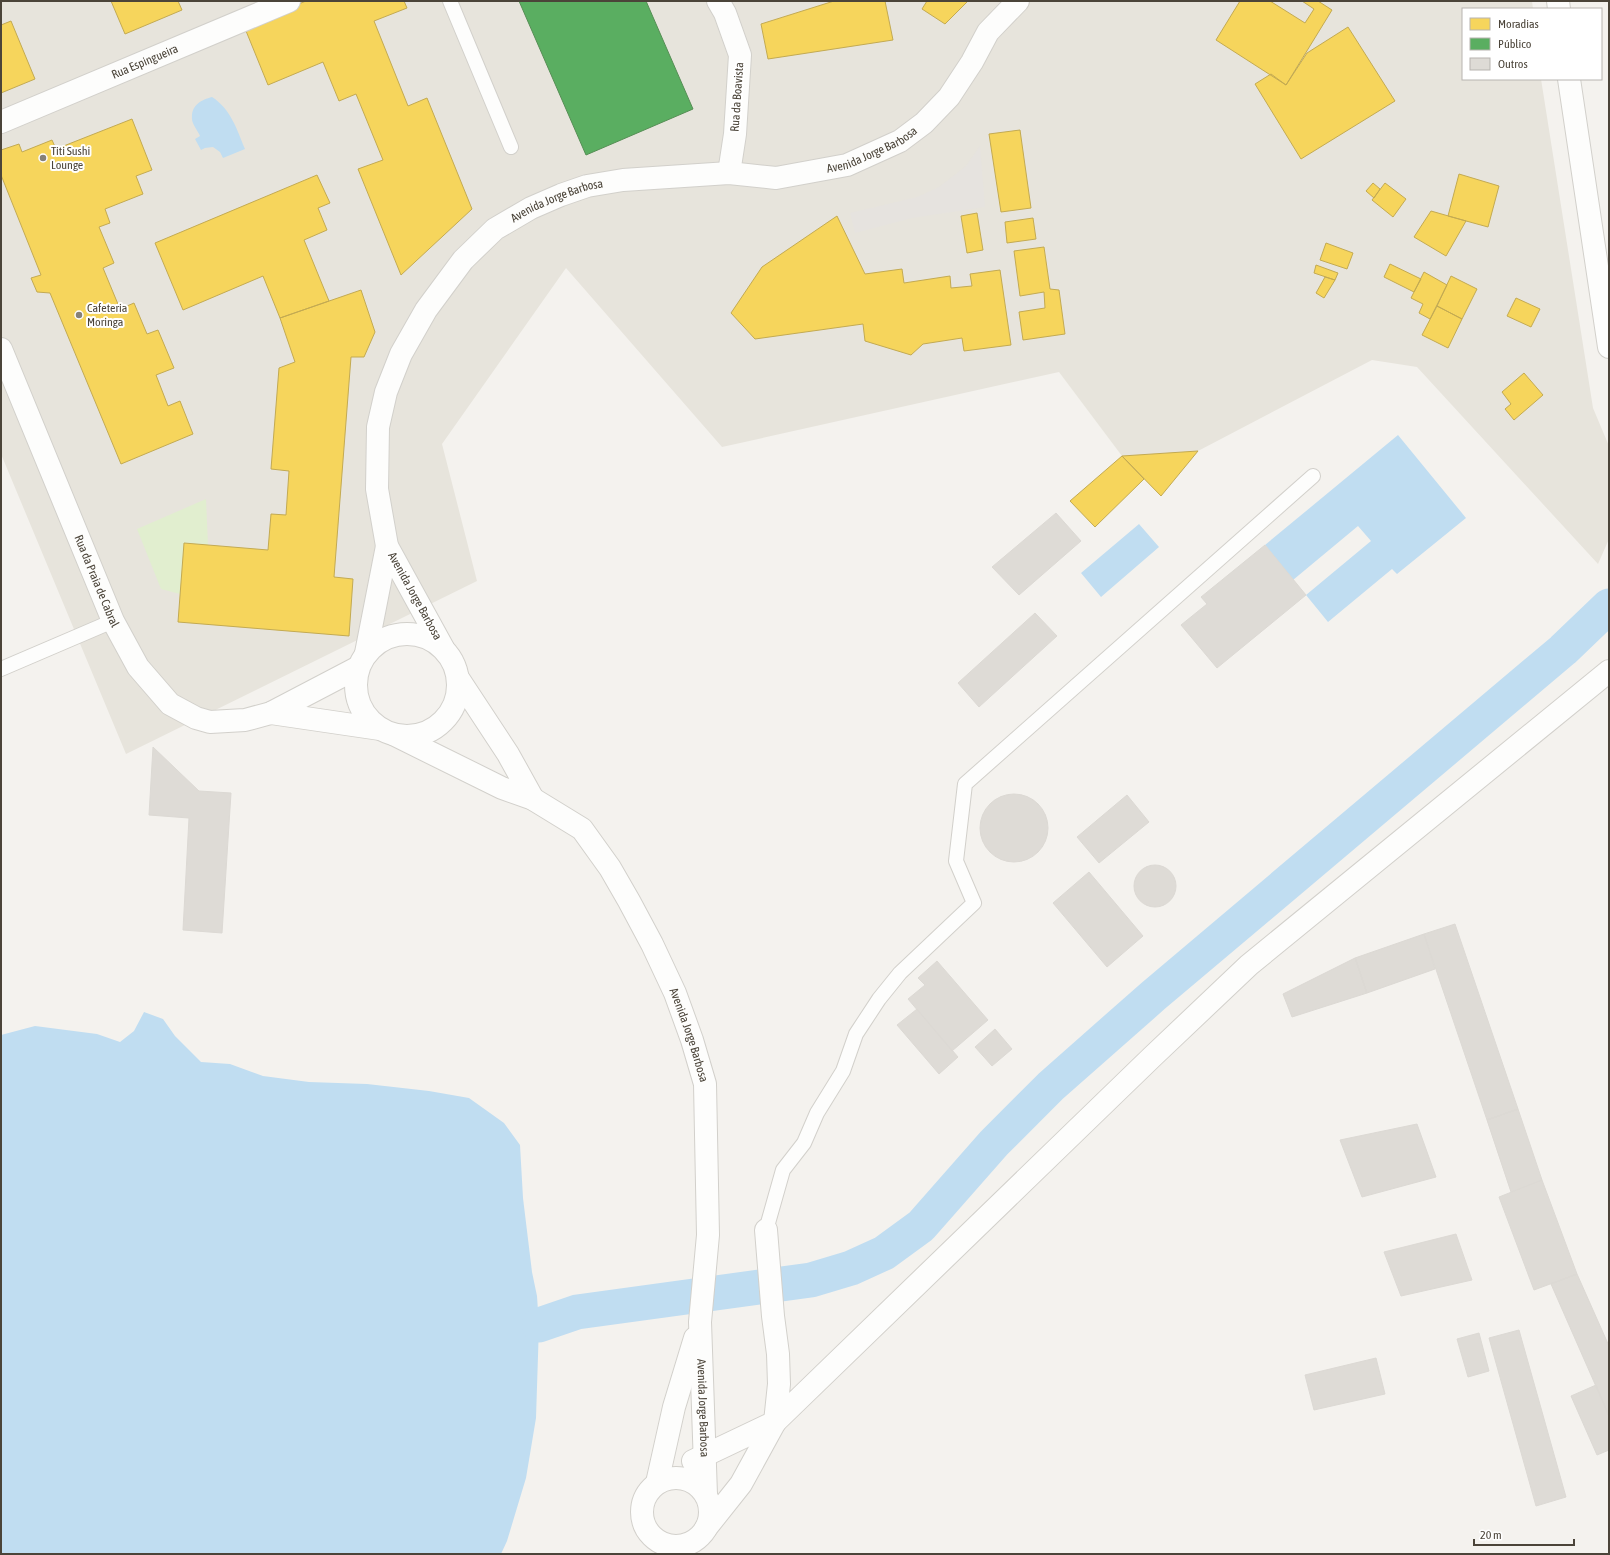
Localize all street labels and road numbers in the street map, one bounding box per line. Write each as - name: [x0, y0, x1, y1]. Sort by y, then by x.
- street label: Rua Espingueira: [109, 41, 180, 82]
- street label: Rua da Boavista: [728, 62, 746, 132]
- street label: Avenida Jorge Barbosa: [825, 124, 920, 176]
- street label: Avenida Jorge Barbosa: [508, 176, 604, 225]
- street label: Rua da Praia de Cabral: [71, 533, 122, 630]
- street label: Avenida Jorge Barbosa: [385, 550, 445, 642]
- street label: Avenida Jorge Barbosa: [667, 986, 711, 1084]
- street label: Avenida Jorge Barbosa: [694, 1359, 712, 1457]

